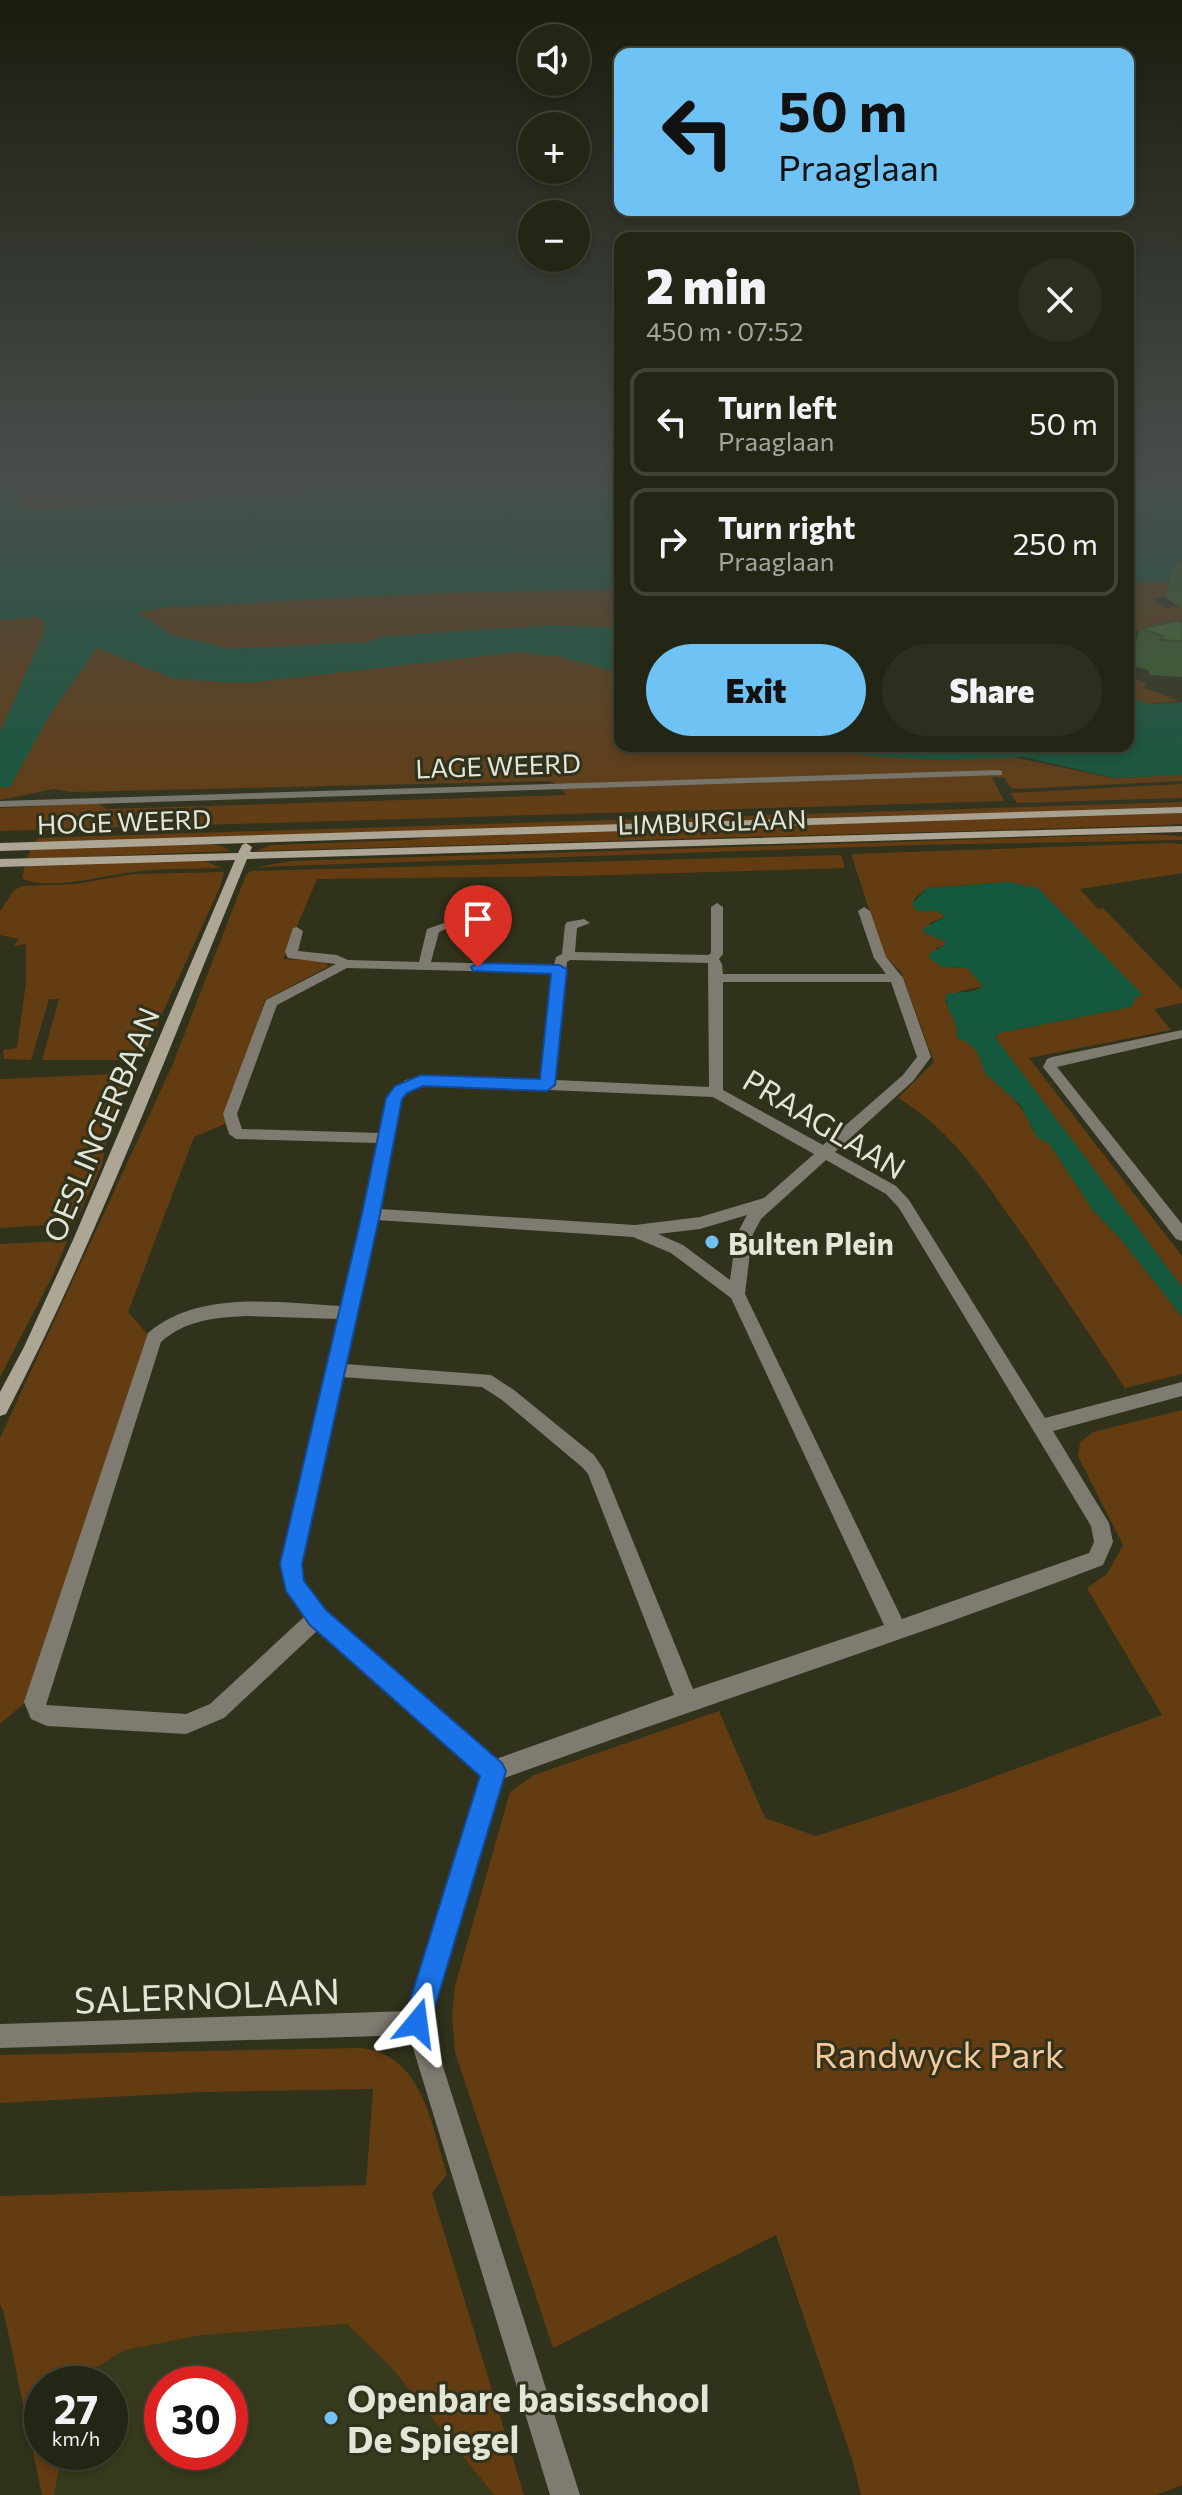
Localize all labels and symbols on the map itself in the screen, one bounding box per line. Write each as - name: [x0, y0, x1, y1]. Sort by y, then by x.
- street label: LAGE WEERD: [415, 747, 581, 783]
- street label: HOGE WEERD: [36, 802, 212, 840]
- street label: LIMBURGLAAN: [617, 802, 807, 840]
- pin: [444, 885, 512, 967]
- street label: OESLINGERBAAN: [34, 1001, 166, 1247]
- street label: PRAAGLAAN: [737, 1060, 913, 1186]
- place label: Bulten Plein: [728, 1224, 894, 1261]
- marker: Bulten Plein: [703, 1233, 721, 1251]
- street label: SALERNOLAAN: [73, 1967, 341, 2021]
- position arrow: [375, 1981, 459, 2065]
- park label: Randwyck Park: [814, 2031, 1064, 2075]
- speed limit sign: 30: [144, 2366, 248, 2470]
- place label: Openbare basisschool De Spiegel: [347, 2375, 710, 2460]
- marker: Openbare basisschool De Spiegel: [322, 2409, 340, 2427]

